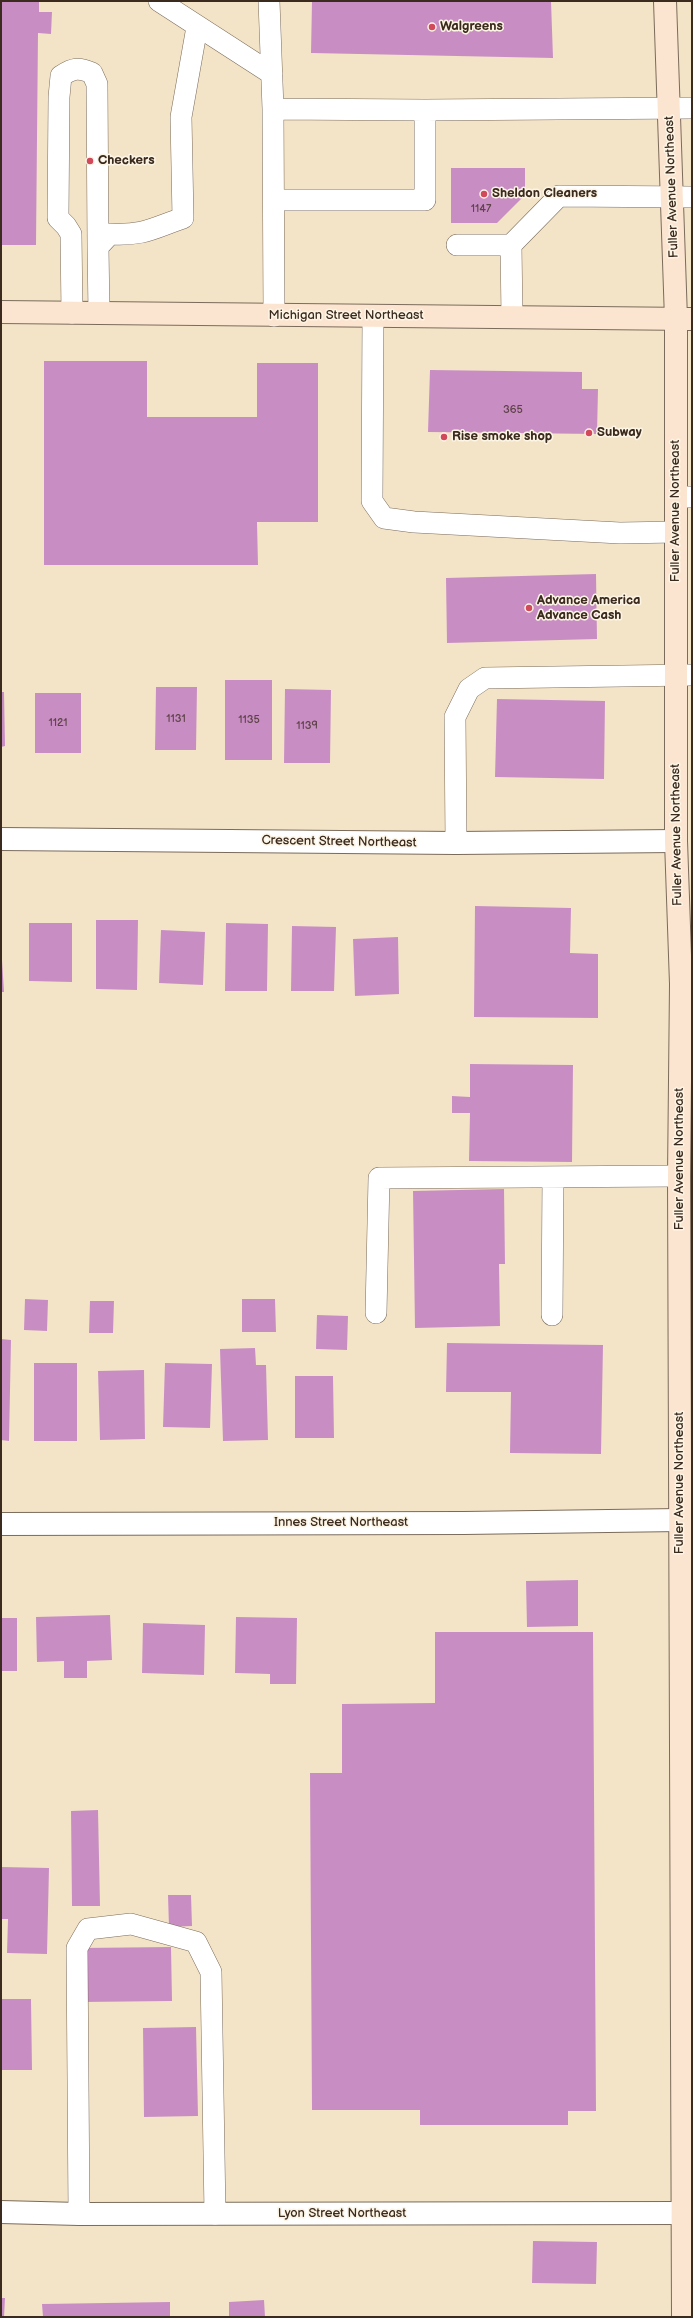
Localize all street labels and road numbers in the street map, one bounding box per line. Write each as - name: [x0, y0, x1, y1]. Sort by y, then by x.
- street label: Fuller Avenue Northeast: [662, 116, 682, 258]
- street label: Michigan Street Northeast: [268, 308, 424, 324]
- street label: Fuller Avenue Northeast: [668, 440, 684, 582]
- street label: Fuller Avenue Northeast: [668, 764, 686, 906]
- street label: Crescent Street Northeast: [261, 833, 417, 851]
- street label: Fuller Avenue Northeast: [672, 1088, 688, 1230]
- street label: Fuller Avenue Northeast: [672, 1412, 688, 1554]
- street label: Innes Street Northeast: [274, 1515, 408, 1531]
- street label: Lyon Street Northeast: [278, 2206, 406, 2222]

